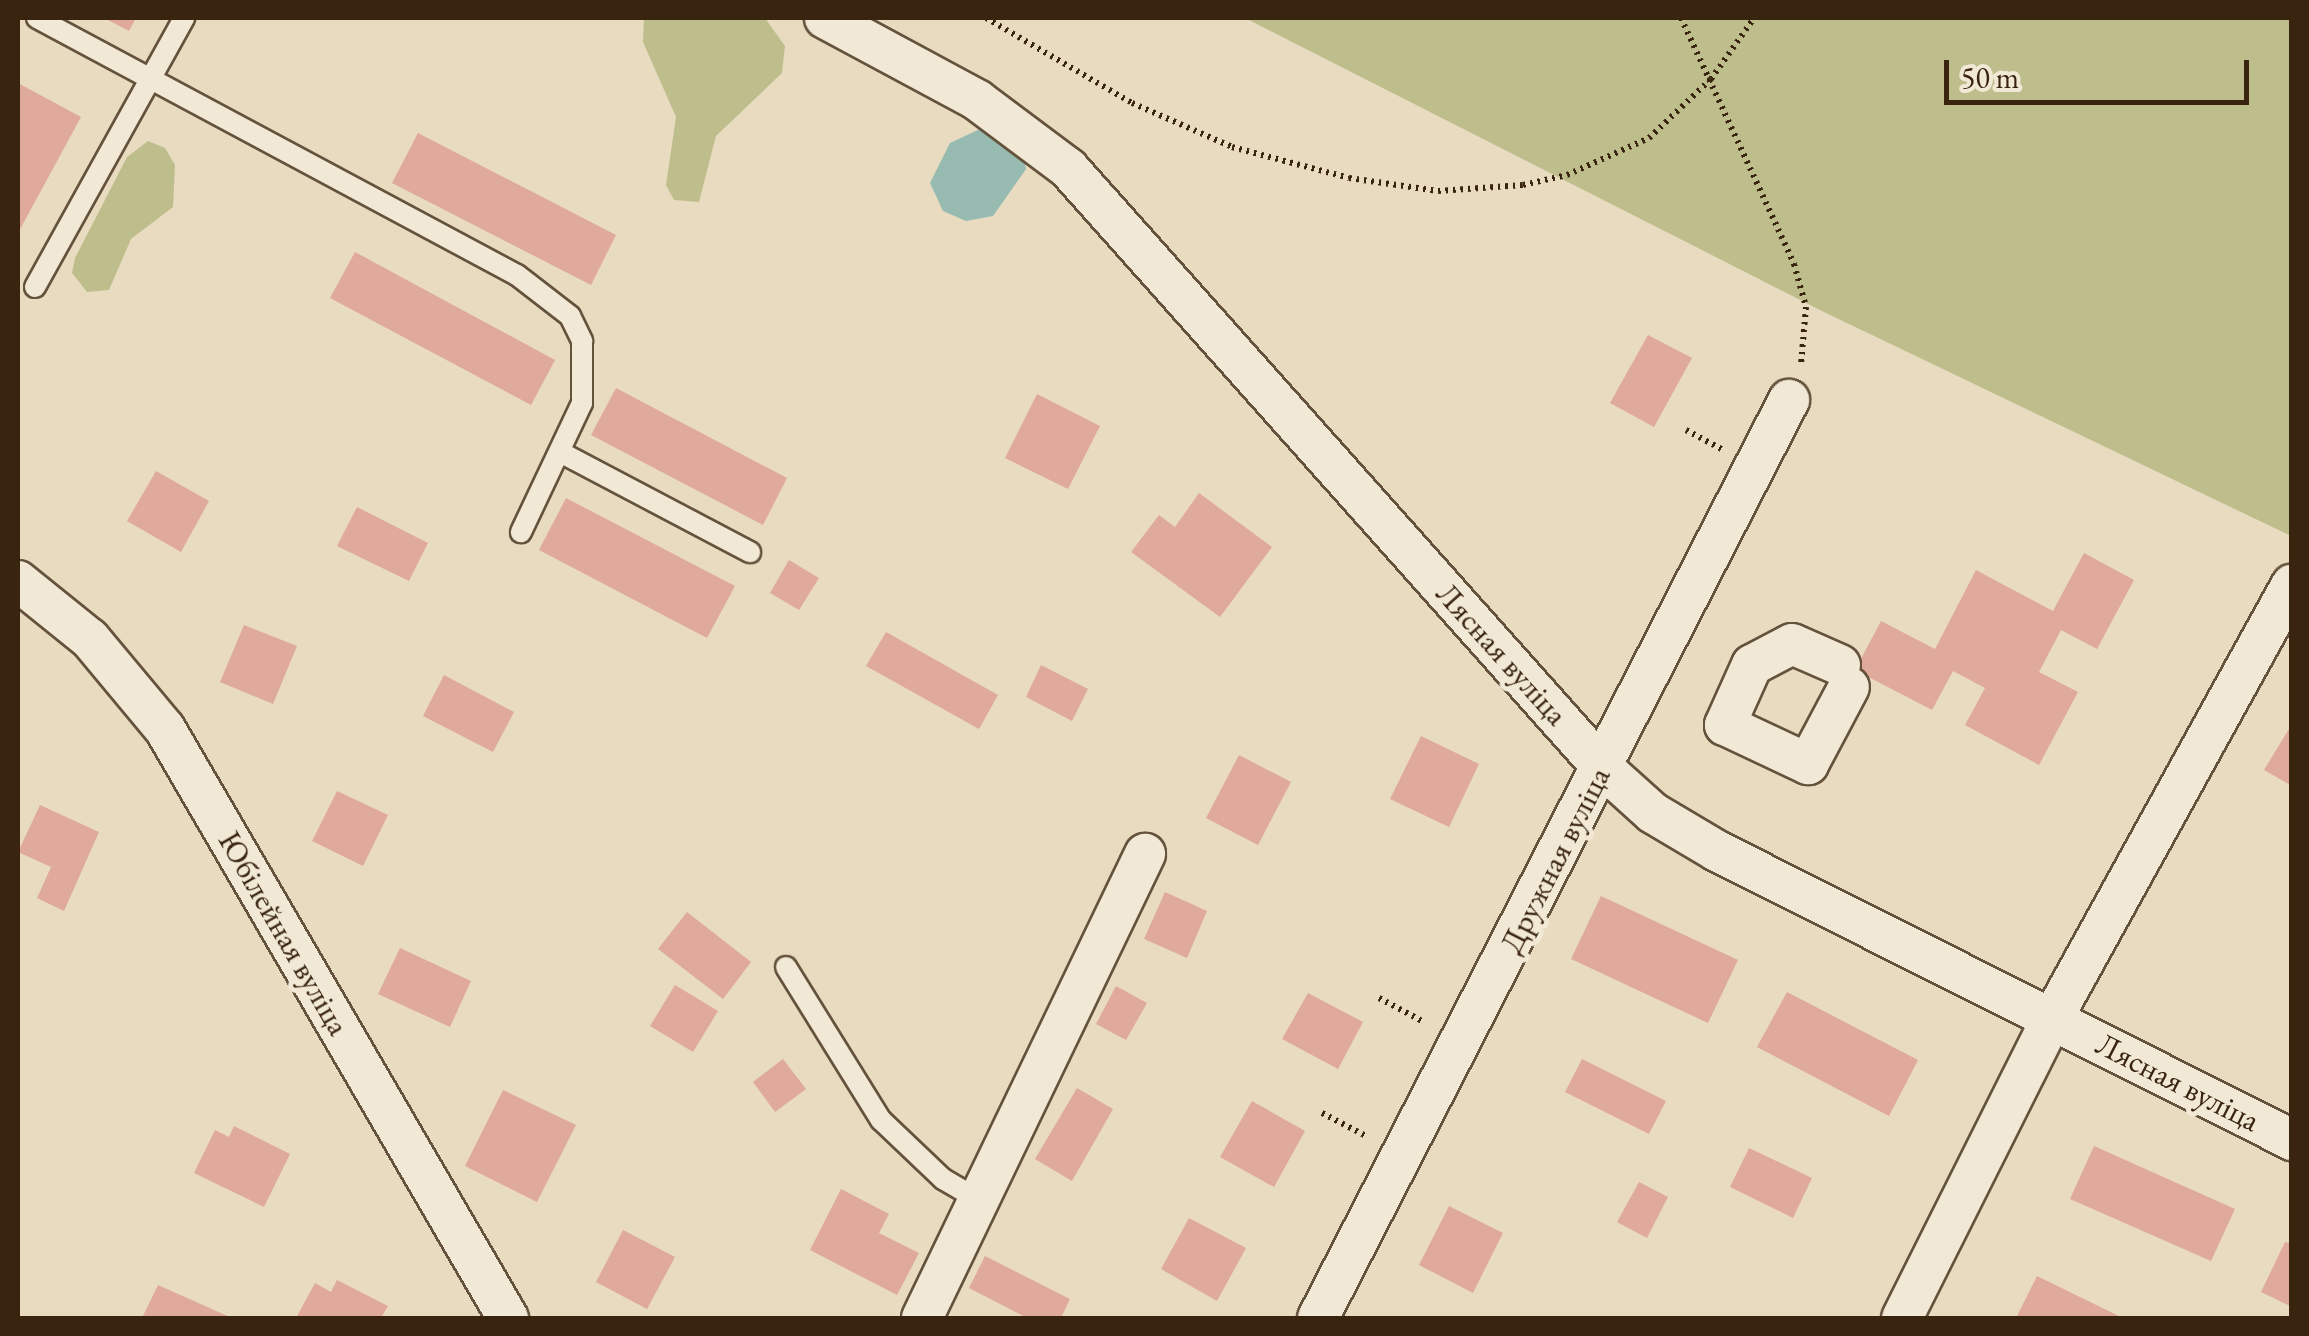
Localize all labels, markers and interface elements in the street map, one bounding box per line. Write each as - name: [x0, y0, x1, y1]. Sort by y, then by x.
- scale bar: [1949, 40, 2254, 102]
- text: 50 m: [1961, 58, 2019, 97]
- street label: Лясная вуліца: [1428, 575, 1576, 733]
- street label: Дружная вуліца: [1492, 761, 1618, 959]
- street label: Юбілейная вуліца: [210, 824, 358, 1042]
- street label: Лясная вуліца: [2090, 1024, 2266, 1140]

